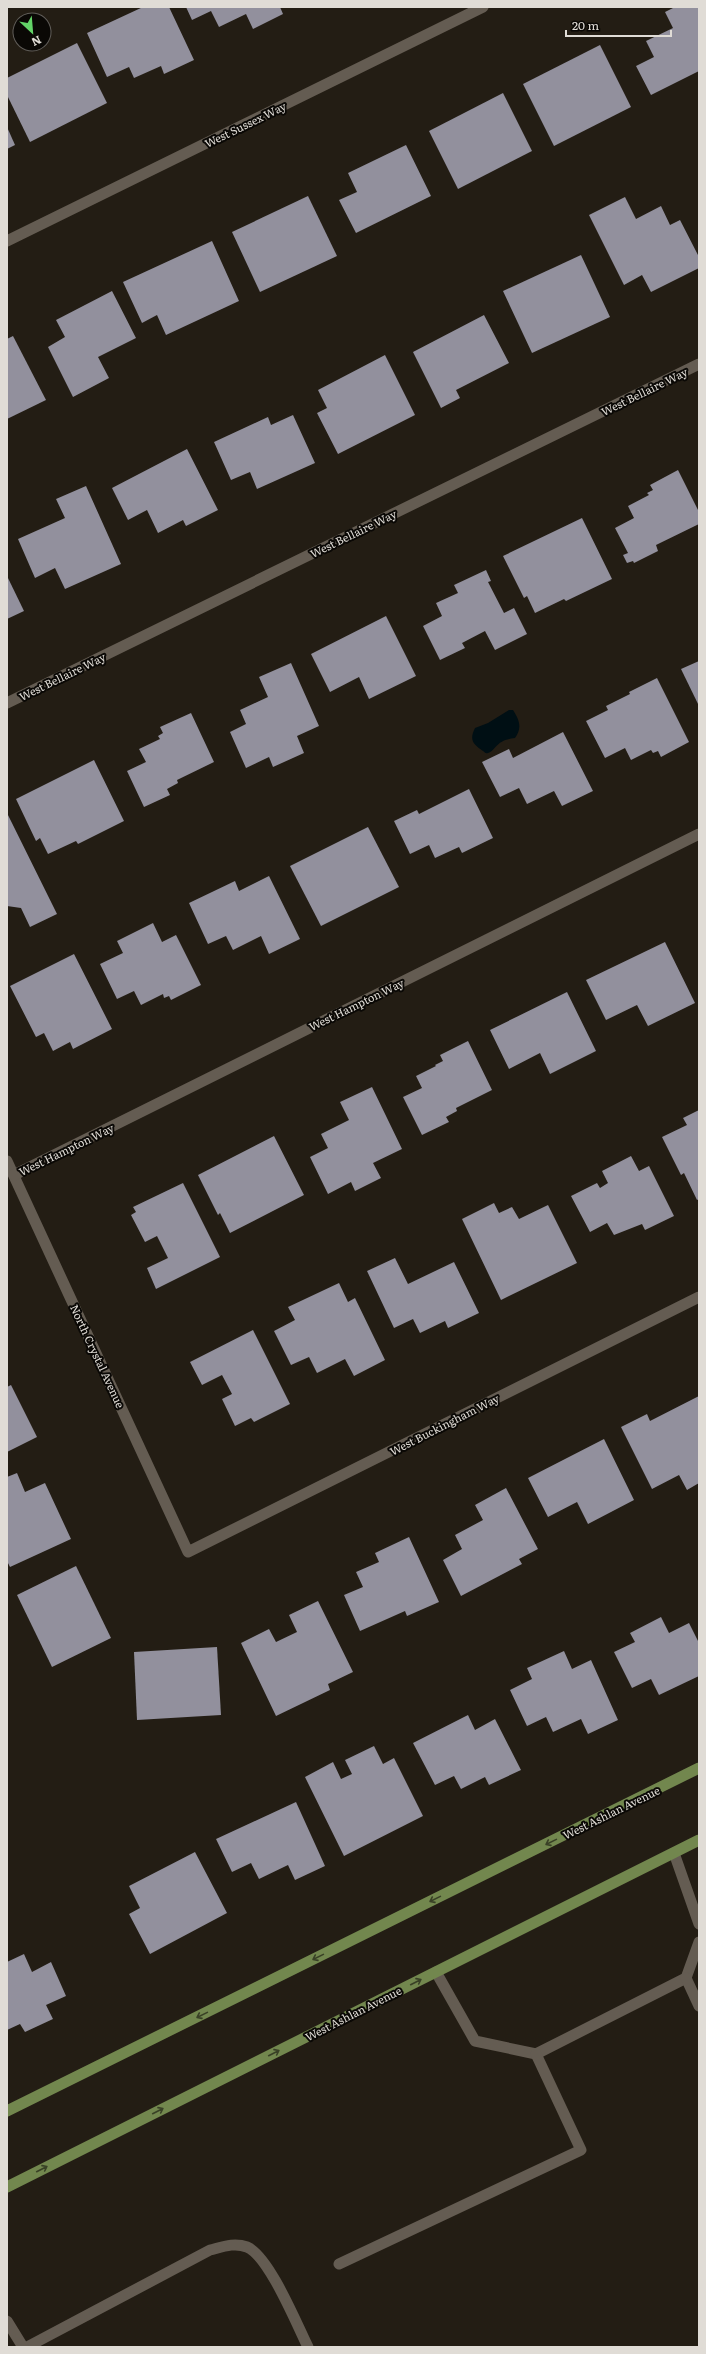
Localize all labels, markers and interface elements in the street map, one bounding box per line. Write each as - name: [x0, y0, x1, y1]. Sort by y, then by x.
- north arrow: [12, 12, 52, 52]
- scale bar: [566, 12, 671, 38]
- text: 20 m: [572, 16, 599, 34]
- text: N: [29, 33, 44, 51]
- street label: West Sussex Way: [201, 97, 289, 151]
- street label: West Bellaire Way: [598, 363, 690, 419]
- street label: West Bellaire Way: [307, 505, 399, 561]
- street label: West Bellaire Way: [16, 648, 108, 704]
- street label: West Hampton Way: [306, 974, 407, 1034]
- street label: West Hampton Way: [16, 1119, 117, 1179]
- street label: North Crystal Avenue: [67, 1302, 129, 1411]
- street label: West Buckingham Way: [387, 1389, 502, 1459]
- street label: West Ashlan Avenue: [560, 1781, 662, 1842]
- one-way arrow: [545, 1839, 557, 1846]
- one-way arrow: [429, 1896, 441, 1903]
- one-way arrow: [312, 1954, 324, 1961]
- one-way arrow: [409, 1978, 421, 1985]
- street label: West Ashlan Avenue: [302, 1982, 404, 2044]
- one-way arrow: [196, 2012, 208, 2019]
- one-way arrow: [268, 2049, 280, 2056]
- one-way arrow: [152, 2107, 164, 2114]
- one-way arrow: [36, 2165, 48, 2172]

